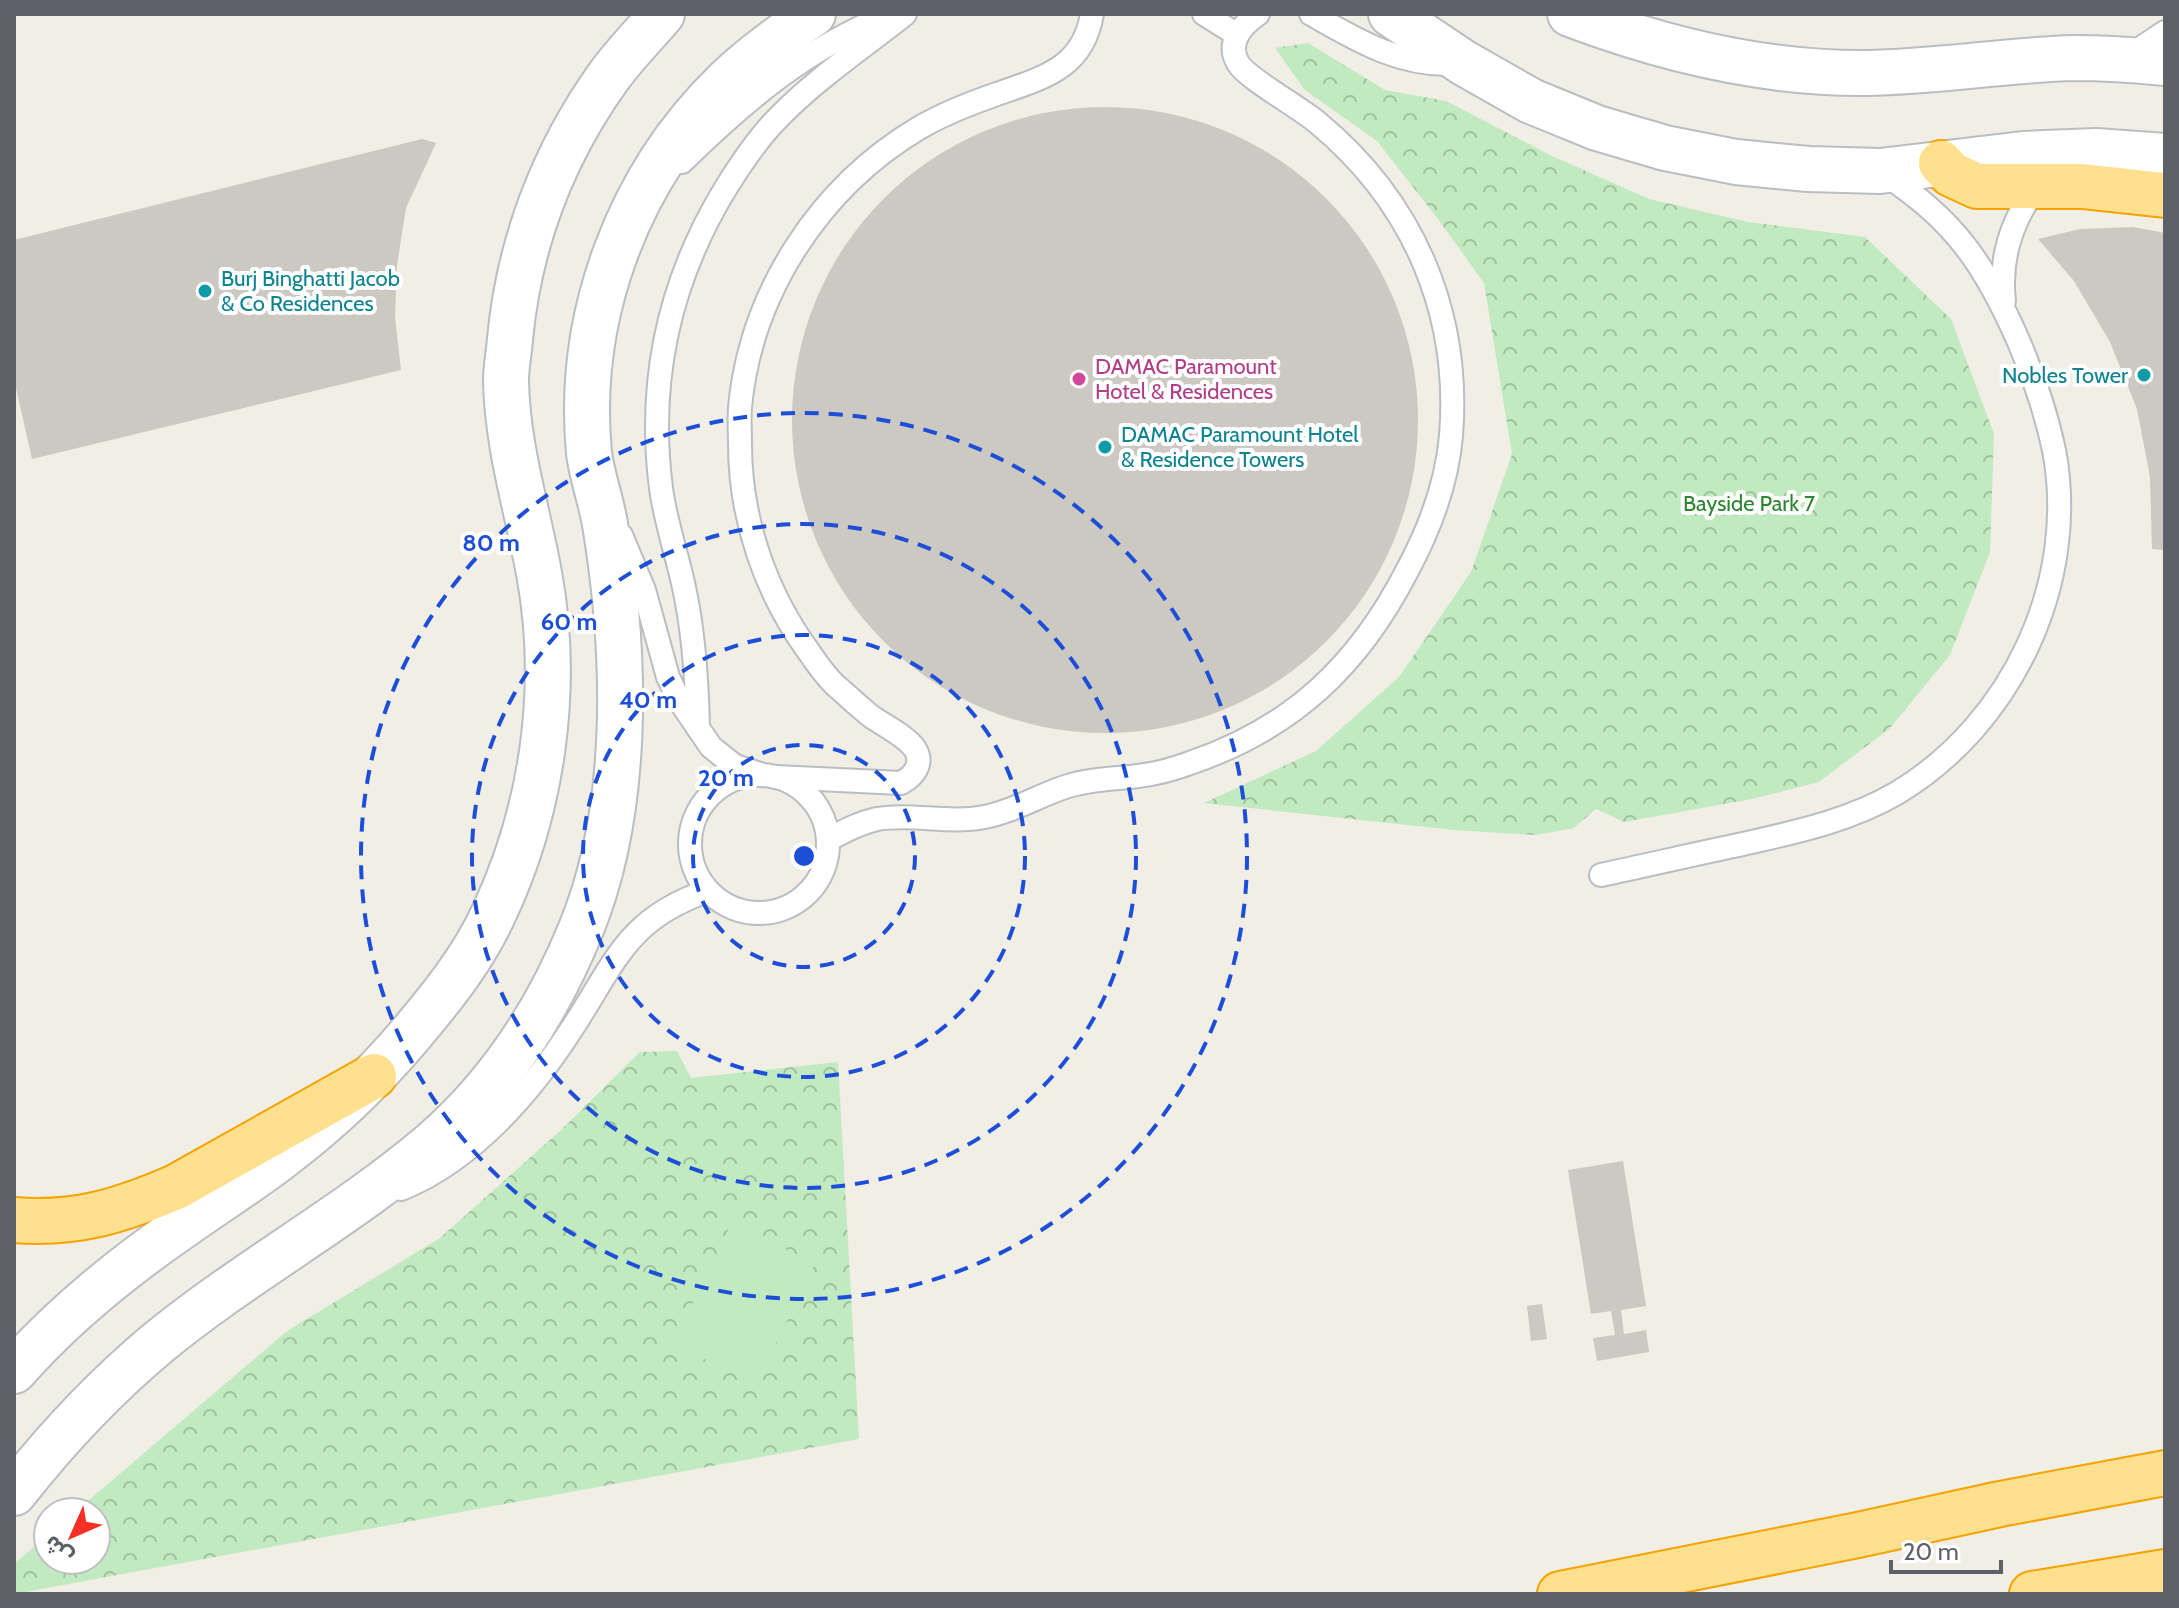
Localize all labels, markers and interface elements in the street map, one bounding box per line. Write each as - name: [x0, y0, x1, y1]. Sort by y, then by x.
- place label: Burj Binghatti Jacob & Co Residences: [221, 265, 400, 317]
- marker: Burj Binghatti Jacob & Co Residences: [196, 282, 214, 300]
- place label: DAMAC Paramount Hotel & Residences: [1095, 353, 1277, 405]
- place label: Nobles Tower: [2002, 362, 2128, 389]
- marker: Nobles Tower: [2135, 366, 2153, 384]
- marker: DAMAC Paramount Hotel & Residences: [1070, 370, 1088, 388]
- place label: DAMAC Paramount Hotel & Residence Towers: [1121, 421, 1359, 473]
- marker: DAMAC Paramount Hotel & Residence Towers: [1096, 438, 1114, 456]
- park label: Bayside Park 7: [1683, 490, 1815, 517]
- text: 80 m: [462, 528, 520, 557]
- text: 60 m: [541, 607, 597, 636]
- text: 40 m: [619, 685, 677, 714]
- text: 20 m: [698, 763, 754, 792]
- centre of rings: [790, 842, 818, 870]
- north arrow: [32, 1496, 112, 1576]
- scale bar: [1891, 1524, 2001, 1574]
- text: ش: [38, 1530, 78, 1570]
- text: 20 m: [1903, 1537, 1959, 1566]

